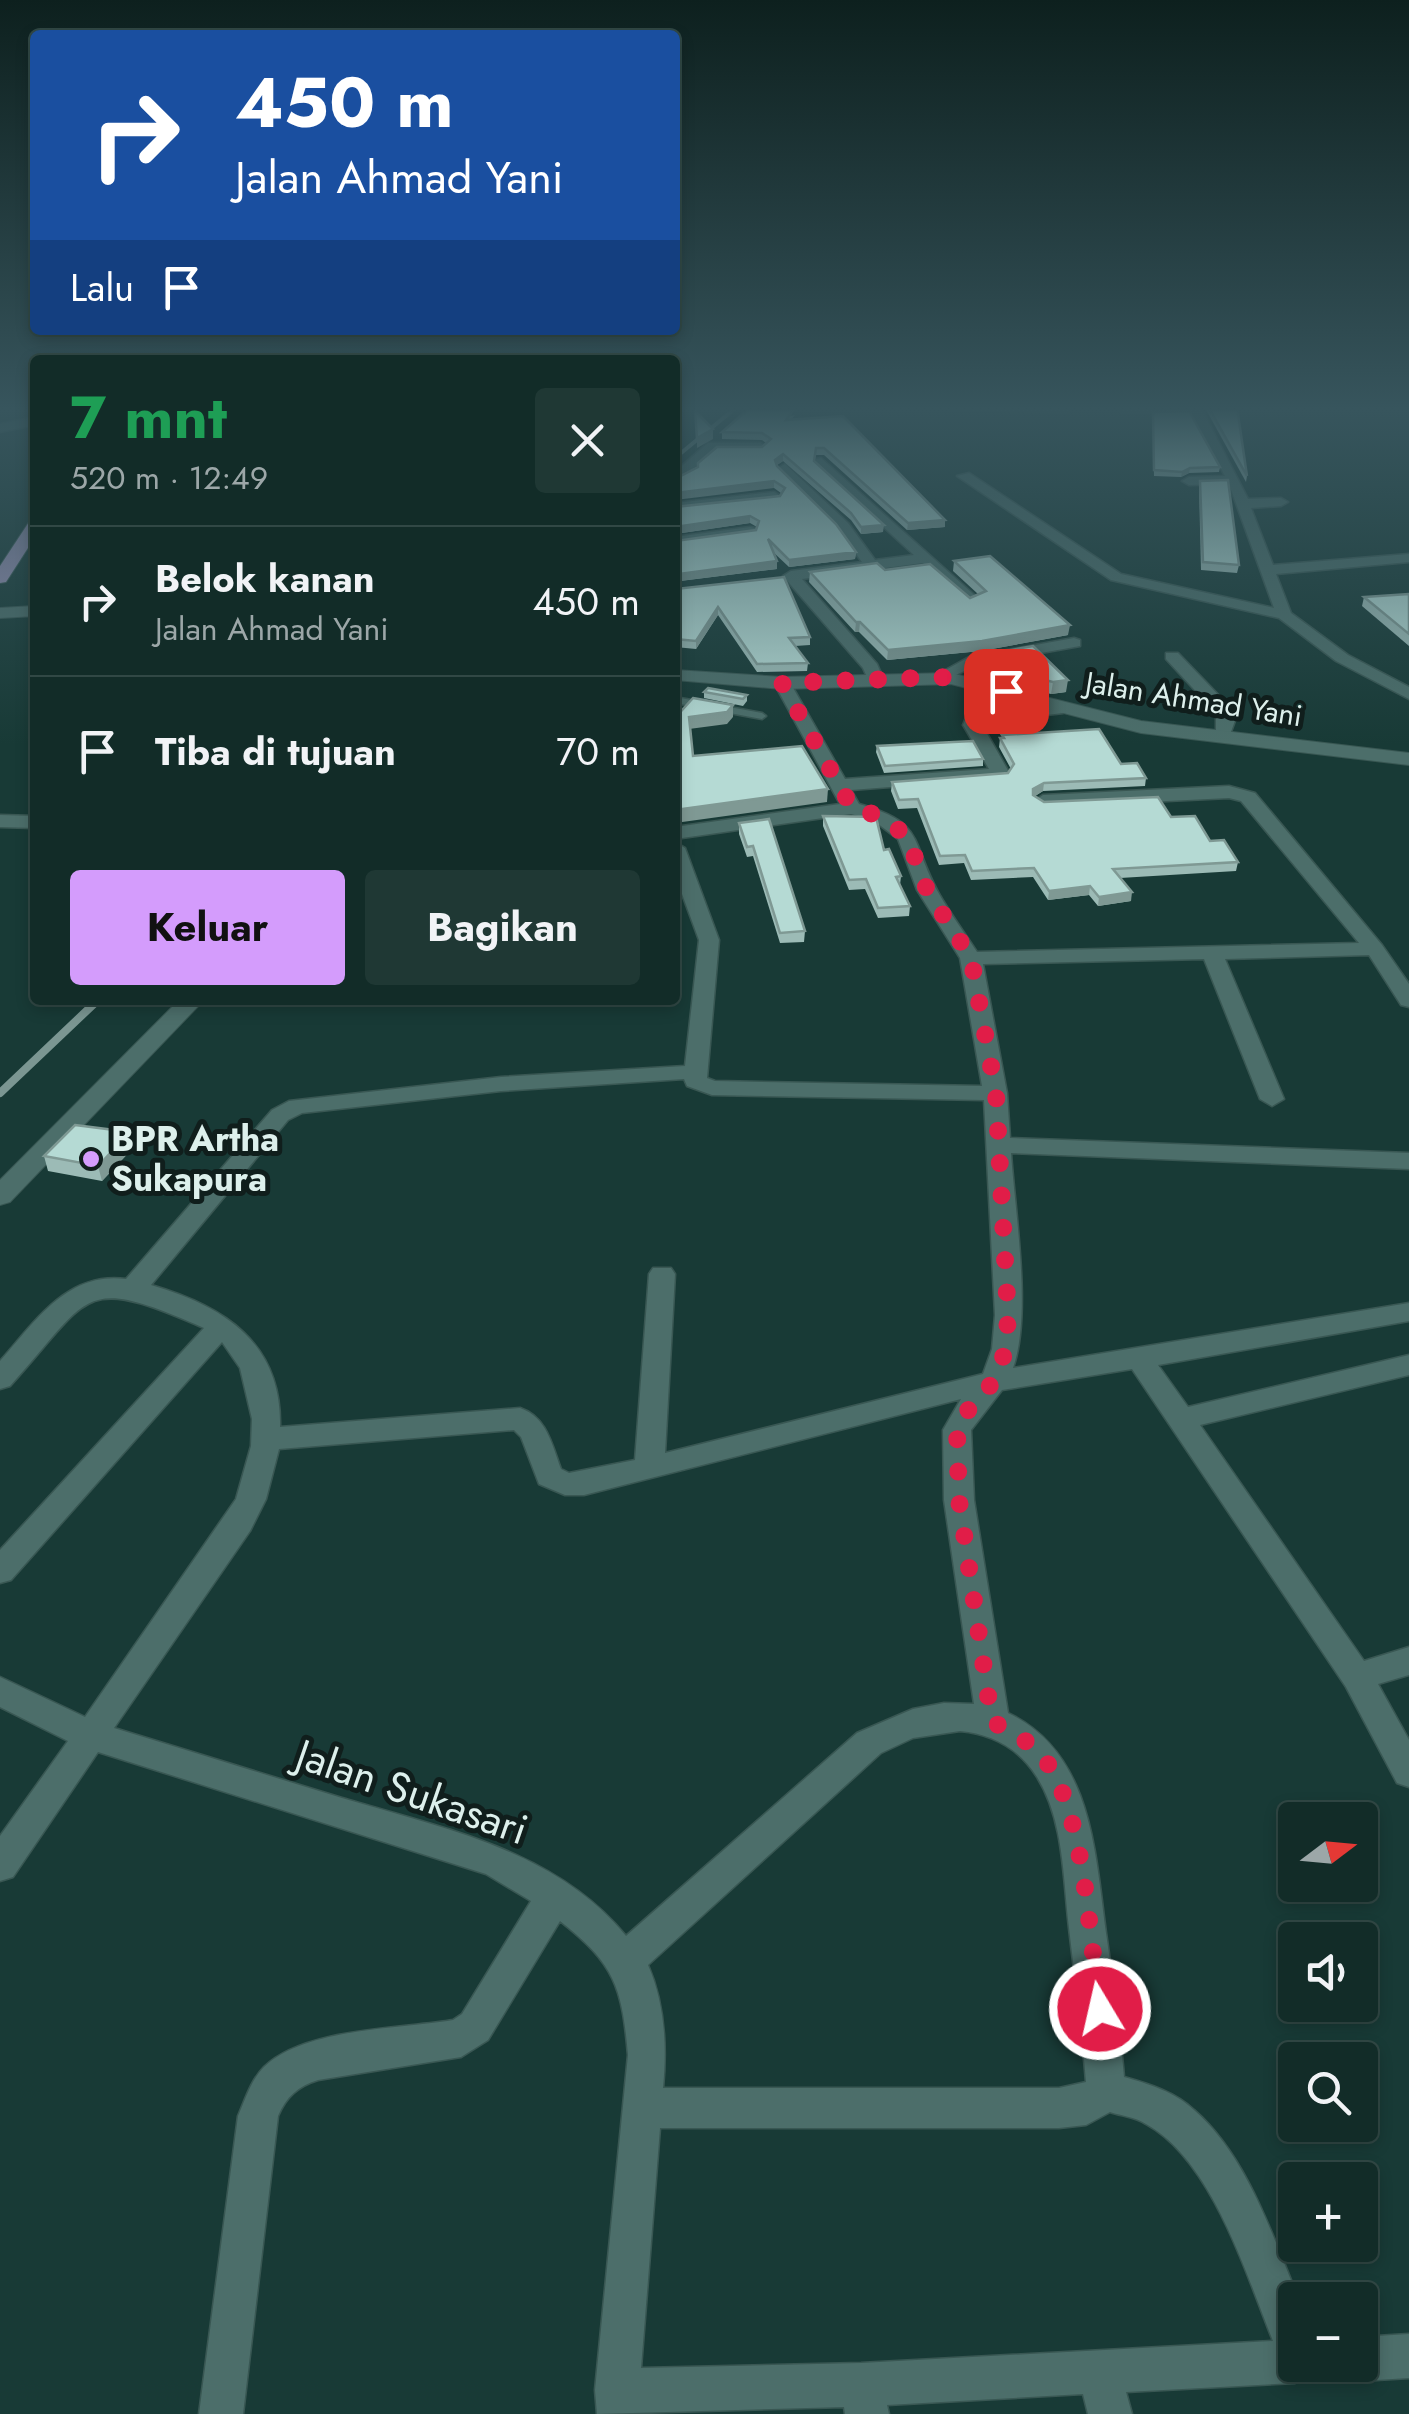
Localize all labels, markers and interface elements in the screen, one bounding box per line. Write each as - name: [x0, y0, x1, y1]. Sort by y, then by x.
- text: 450 m: [235, 52, 454, 153]
- icon: right: [70, 70, 200, 200]
- text: Jalan Ahmad Yani: [235, 145, 564, 210]
- text: Lalu: [70, 260, 134, 315]
- icon: arrive: [154, 260, 209, 315]
- text: 7 mnt: [70, 374, 227, 461]
- button: close: [535, 388, 640, 493]
- text: 520 m · 12:49: [70, 455, 268, 501]
- text: Belok kanan: [155, 551, 375, 606]
- icon: right: [70, 574, 125, 629]
- text: 450 m: [533, 574, 640, 629]
- text: Jalan Ahmad Yani: [155, 606, 389, 652]
- pin: [964, 649, 1049, 734]
- street label: Jalan Ahmad Yani: [1079, 660, 1306, 737]
- icon: arrive: [979, 664, 1034, 719]
- icon: arrive: [70, 724, 125, 779]
- text: Tiba di tujuan: [155, 724, 396, 779]
- text: 70 m: [556, 724, 640, 779]
- button: Keluar: [70, 870, 345, 985]
- button: Bagikan: [365, 870, 640, 985]
- place label: BPR Artha Sukapura: [111, 1114, 279, 1204]
- marker: BPR Artha Sukapura: [80, 1148, 102, 1170]
- street label: Jalan Sukasari: [283, 1722, 536, 1860]
- north arrow: [1278, 1802, 1378, 1902]
- map controls: [1278, 1802, 1378, 2382]
- button: sound: [1278, 1922, 1378, 2022]
- position arrow: [1048, 1957, 1152, 2061]
- button: search: [1278, 2042, 1378, 2142]
- button: +: [1278, 2162, 1378, 2262]
- button: −: [1278, 2282, 1378, 2382]

